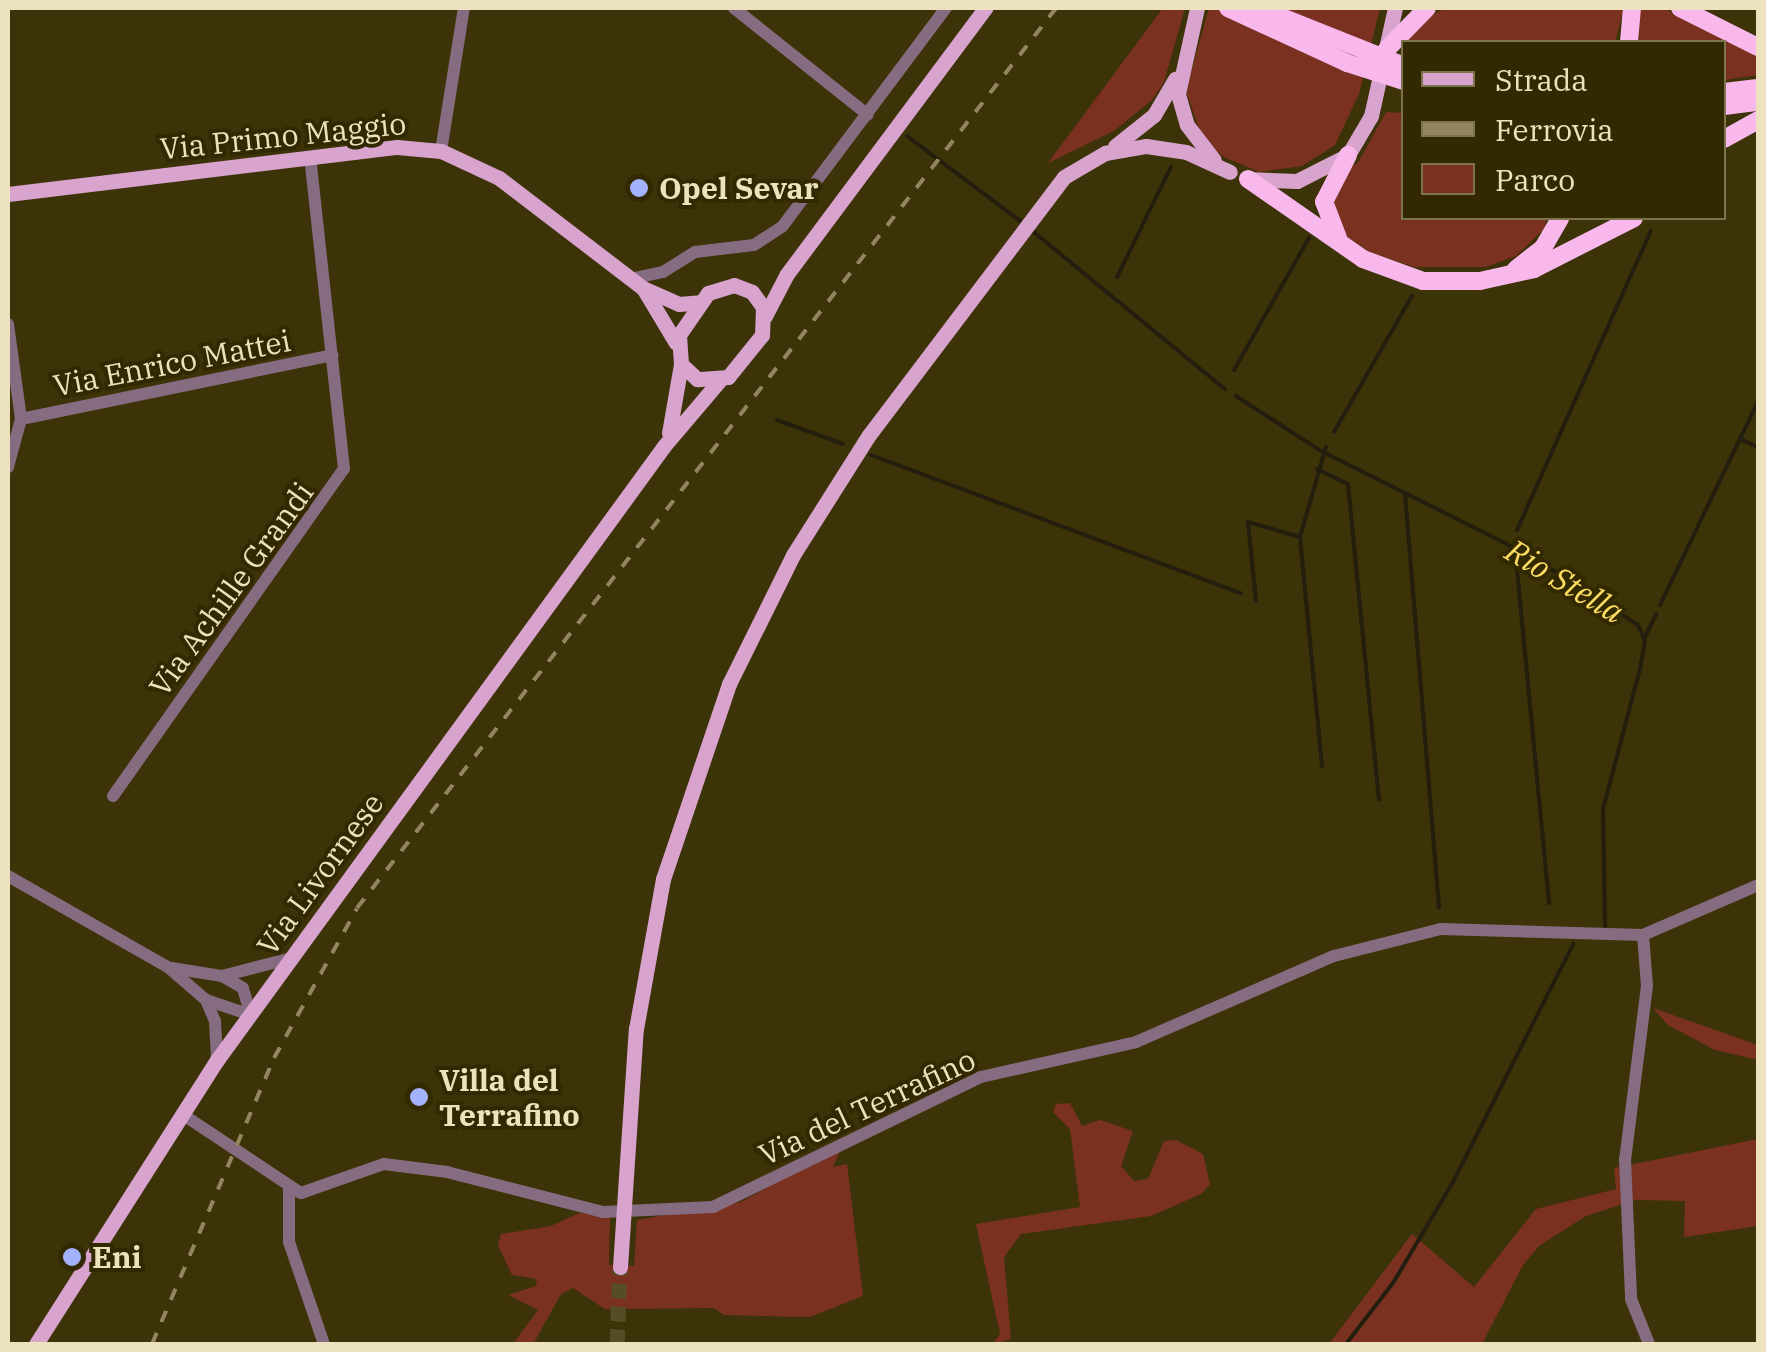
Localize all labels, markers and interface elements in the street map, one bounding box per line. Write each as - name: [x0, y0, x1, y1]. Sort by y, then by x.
- legend: [1401, 40, 1726, 220]
- text: Strada: [1495, 60, 1588, 99]
- street label: Via Primo Maggio: [158, 105, 408, 167]
- text: Ferrovia: [1495, 110, 1614, 149]
- text: Parco: [1495, 160, 1575, 199]
- place label: Opel Sevar: [659, 170, 819, 206]
- marker: Opel Sevar: [628, 177, 650, 199]
- street label: Via Enrico Mattei: [50, 322, 294, 404]
- street label: Via Achille Grandi: [141, 475, 321, 703]
- water label: Rio Stella: [1499, 531, 1631, 631]
- street label: Via Livornese: [249, 786, 391, 962]
- street label: Via del Terrafino: [753, 1041, 981, 1173]
- place label: Villa del Terrafino: [439, 1062, 580, 1132]
- marker: Villa del Terrafino: [408, 1086, 430, 1108]
- place label: Eni: [92, 1239, 142, 1275]
- marker: Eni: [61, 1246, 83, 1268]

